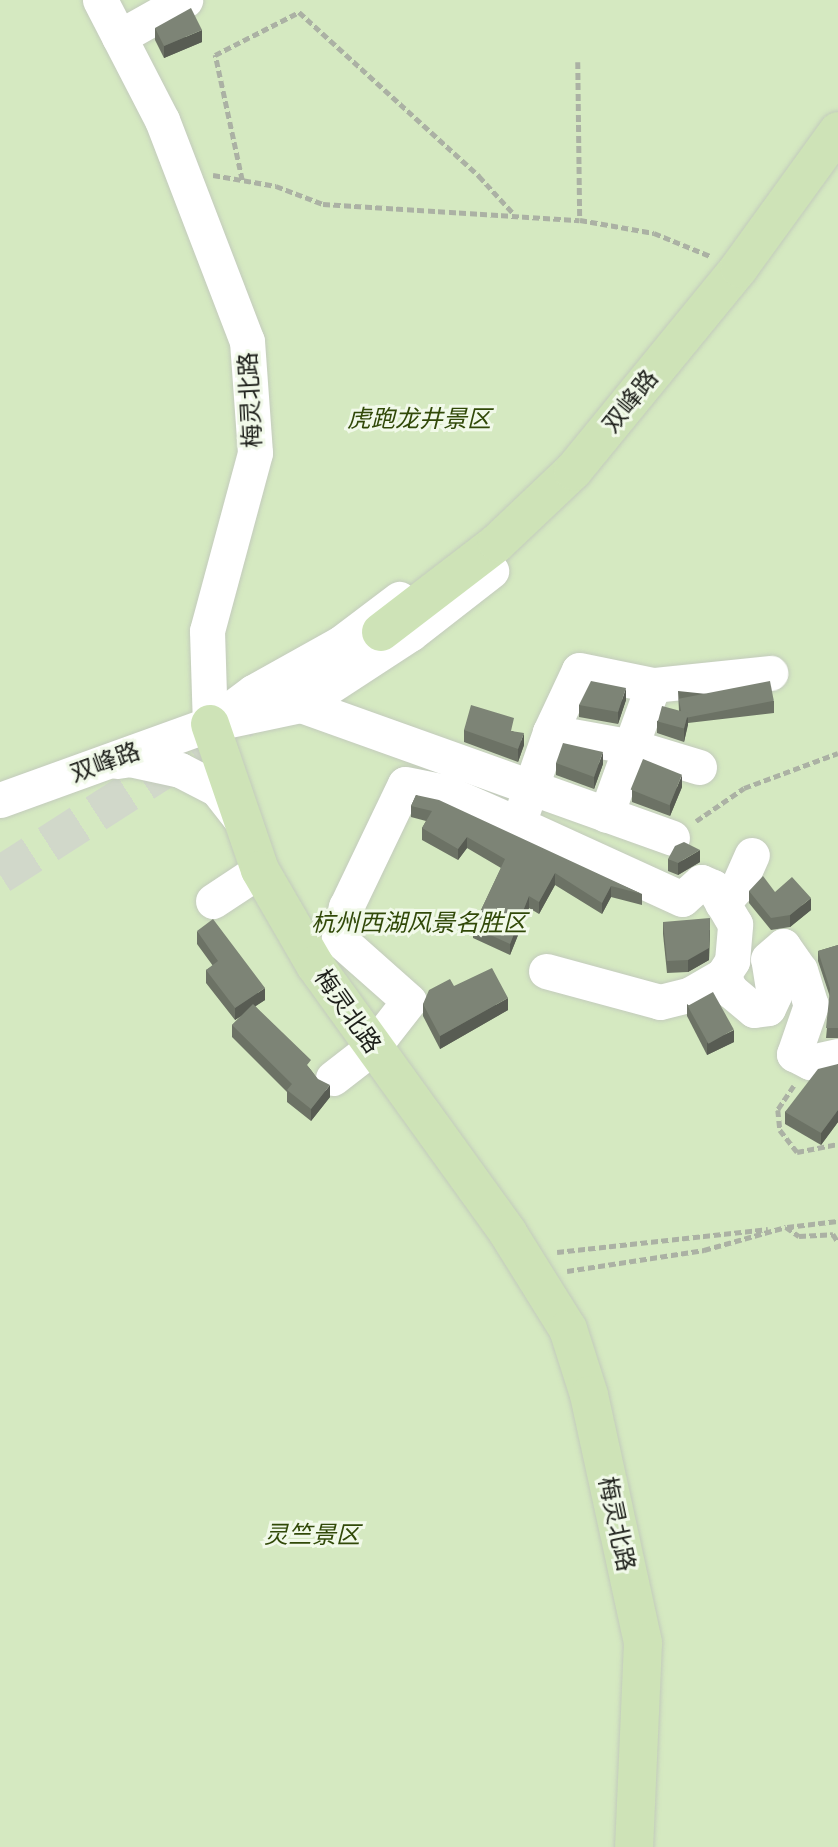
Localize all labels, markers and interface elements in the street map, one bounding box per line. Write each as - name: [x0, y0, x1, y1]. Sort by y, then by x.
- street label: 梅灵北路: [233, 351, 267, 449]
- street label: 双峰路: [596, 364, 664, 438]
- park label: 虎跑龙井景区: [347, 405, 491, 433]
- street label: 双峰路: [66, 736, 144, 788]
- park label: 杭州西湖风景名胜区: [311, 909, 527, 937]
- street label: 梅灵北路: [309, 963, 387, 1059]
- street label: 梅灵北路: [593, 1474, 641, 1574]
- park label: 灵竺景区: [264, 1521, 360, 1549]

